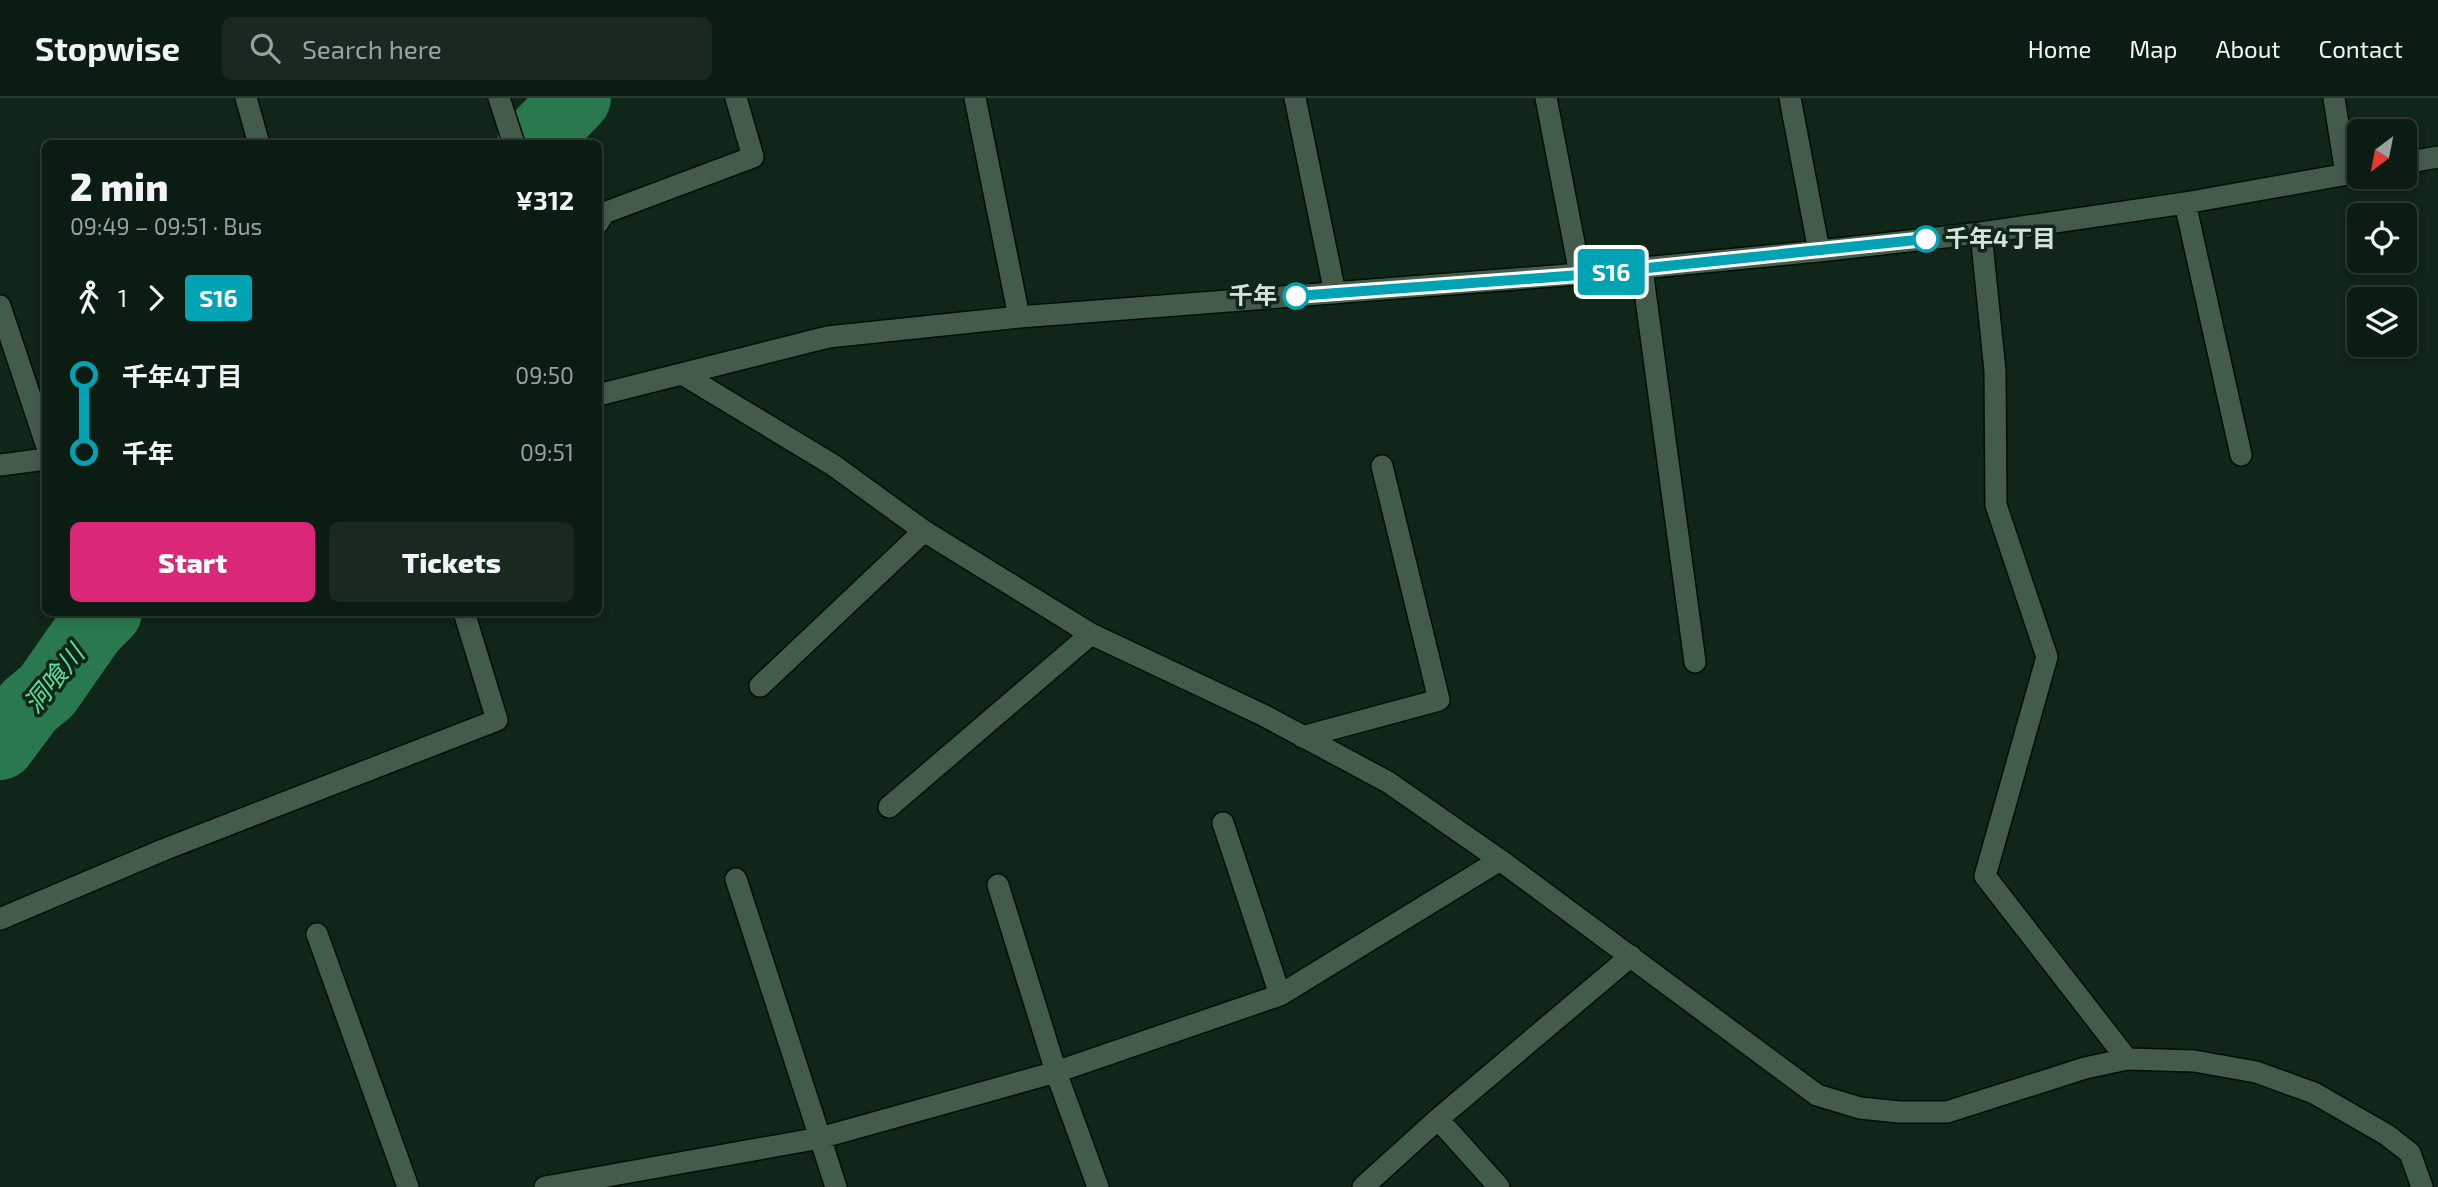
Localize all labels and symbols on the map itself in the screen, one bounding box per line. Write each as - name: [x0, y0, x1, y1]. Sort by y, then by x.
- north arrow: [2347, 119, 2417, 189]
- place label: 千年4丁目: [1945, 223, 2056, 252]
- marker: 千年4丁目: [1913, 226, 1939, 252]
- line badge: S16: [1571, 249, 1651, 295]
- place label: 千年: [1229, 280, 1277, 309]
- marker: 千年: [1283, 283, 1309, 309]
- water label: 洞喰川: [16, 636, 91, 718]

